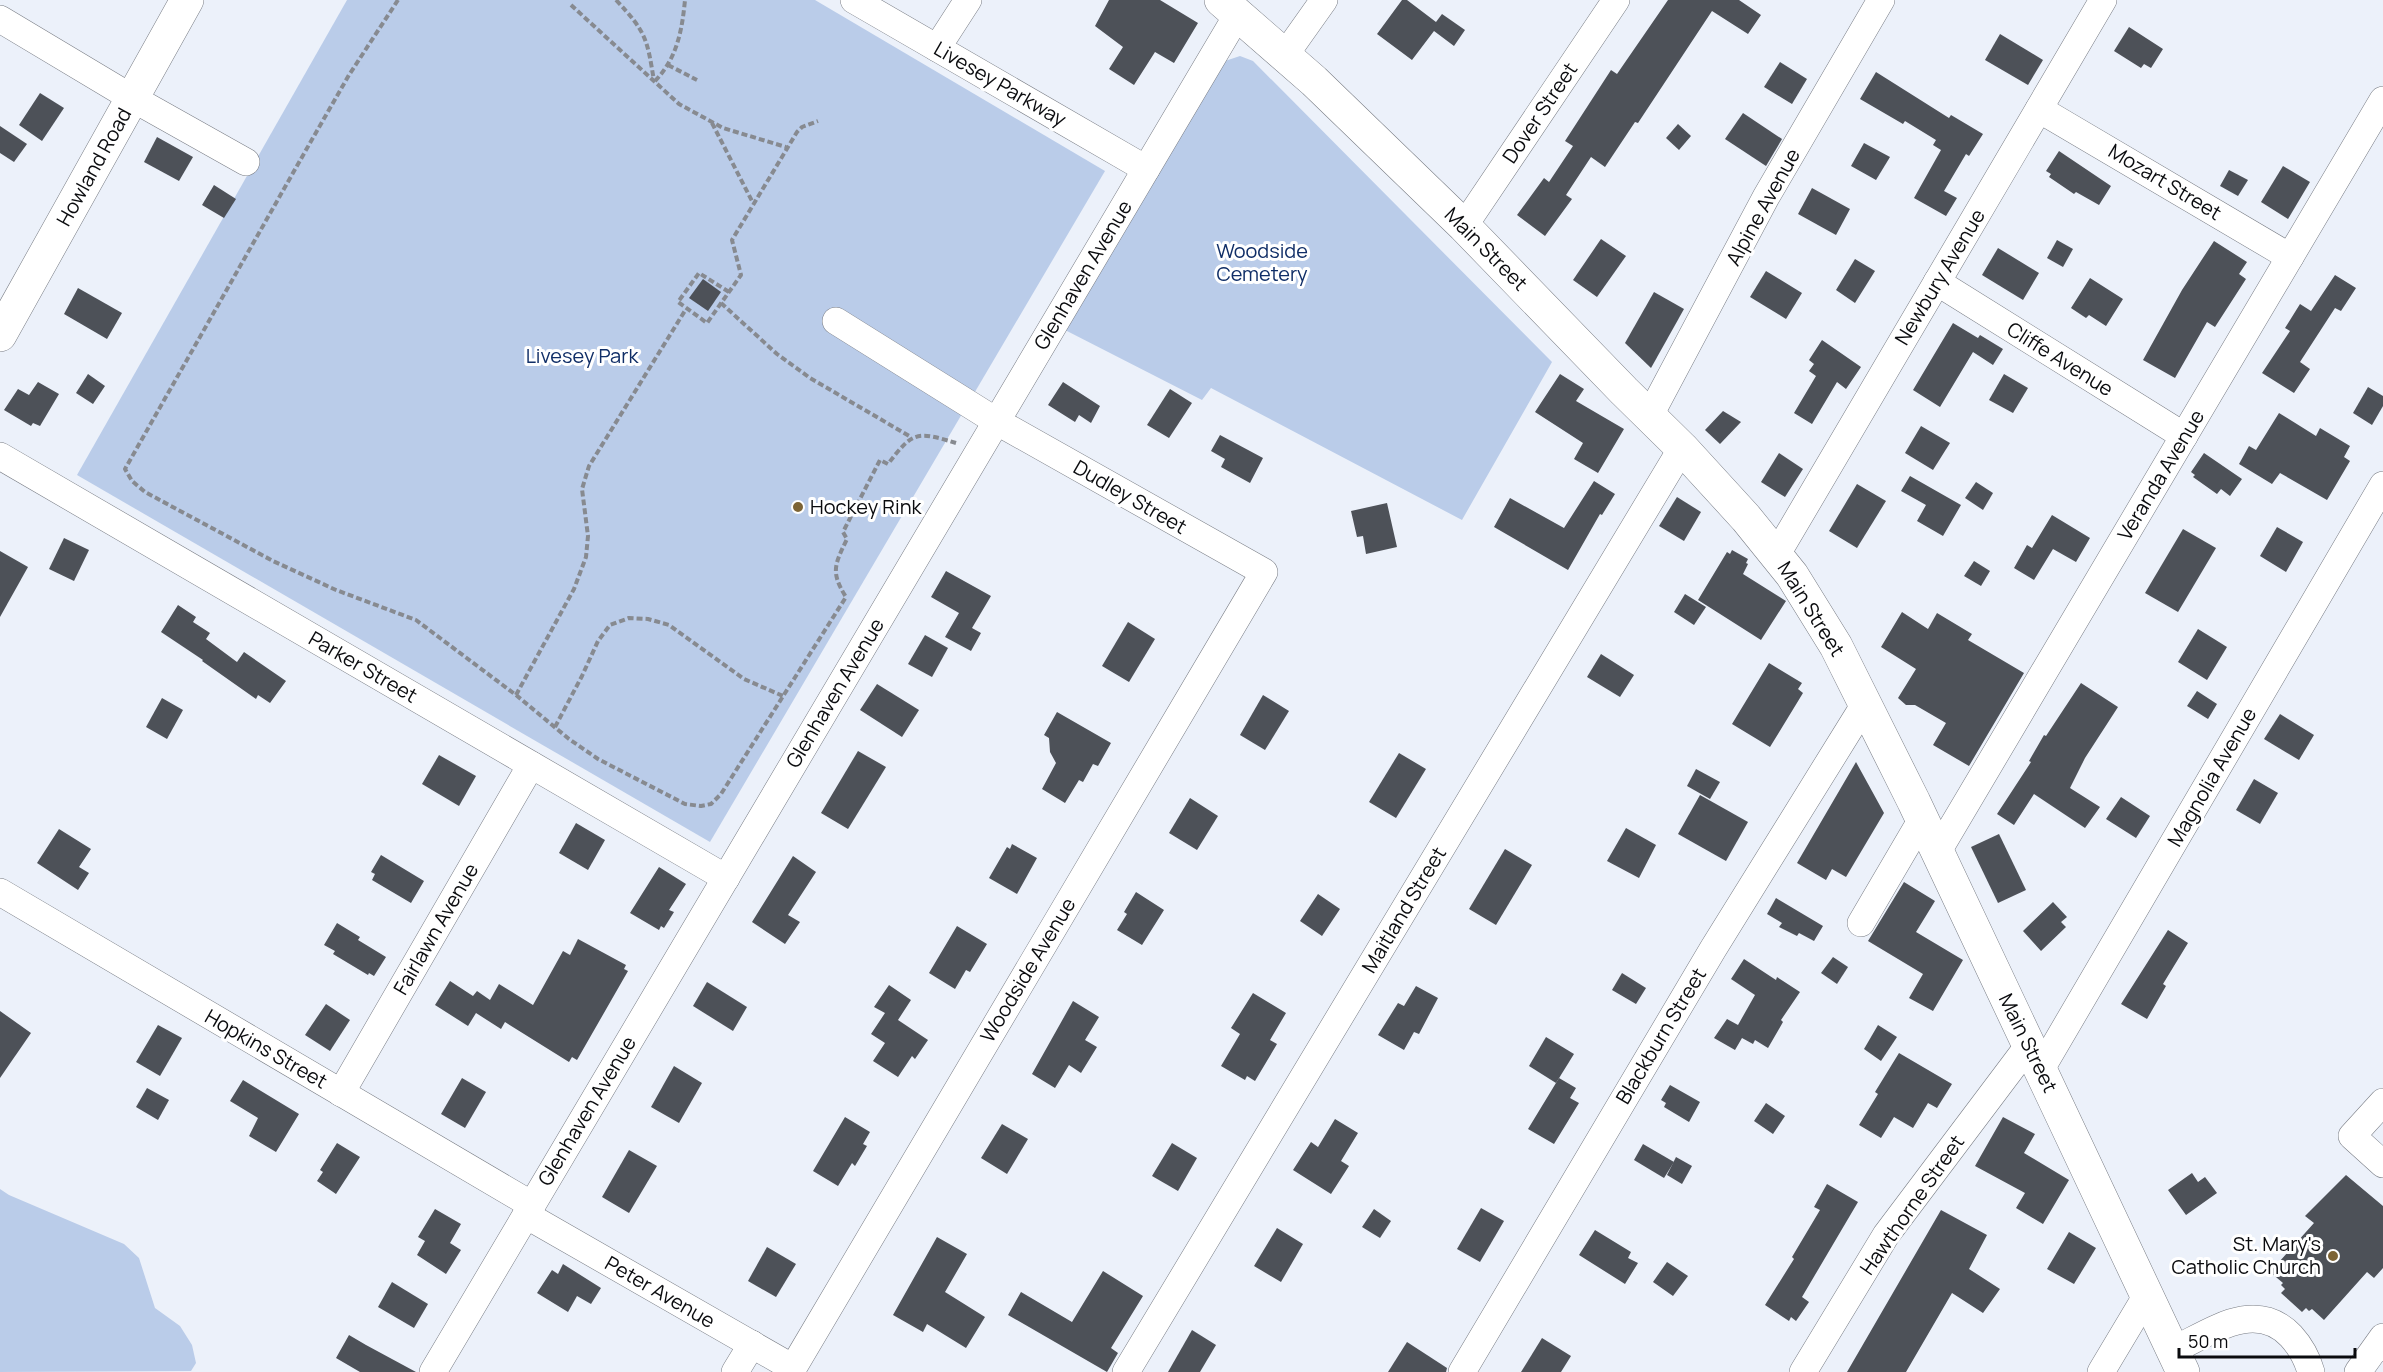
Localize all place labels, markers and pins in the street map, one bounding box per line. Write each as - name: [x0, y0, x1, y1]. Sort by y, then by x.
- place label: Hockey Rink: [810, 493, 923, 520]
- marker: Hockey Rink: [791, 500, 805, 514]
- place label: St. Mary's Catholic Church: [2171, 1230, 2321, 1280]
- marker: St. Mary's Catholic Church: [2326, 1249, 2340, 1263]

